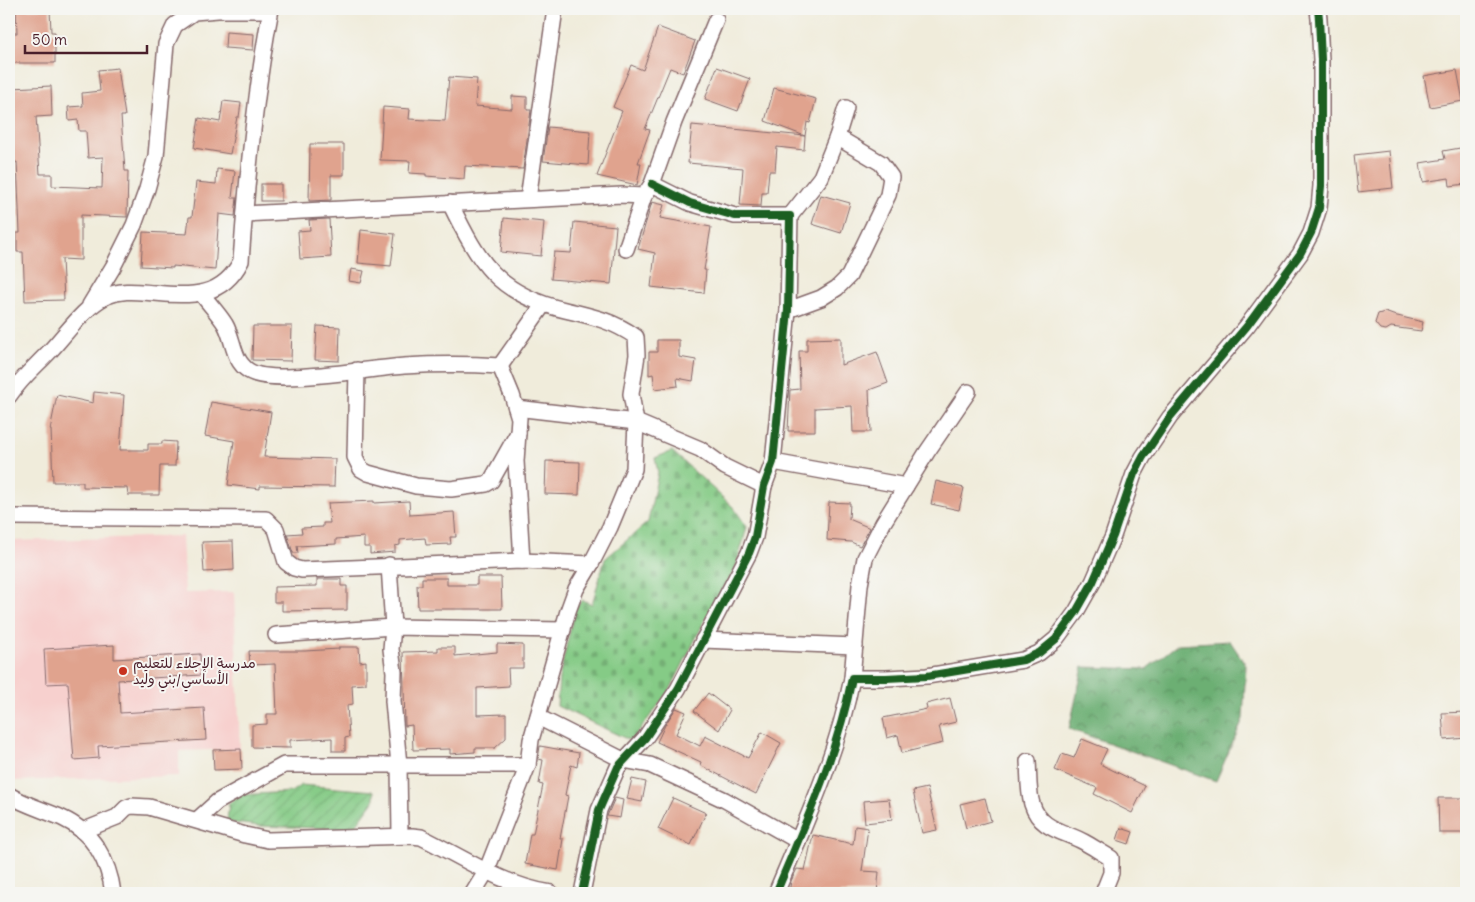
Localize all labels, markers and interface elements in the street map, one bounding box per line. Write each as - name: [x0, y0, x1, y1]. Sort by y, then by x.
- scale bar: [25, 22, 148, 54]
- text: 50 m: [32, 30, 67, 49]
- place label: مدرسة الإجلاء للتعليم الأساسي/بني وليد: [133, 654, 256, 692]
- marker: مدرسة الإجلاء للتعليم الأساسي/بني وليد: [117, 665, 129, 677]

